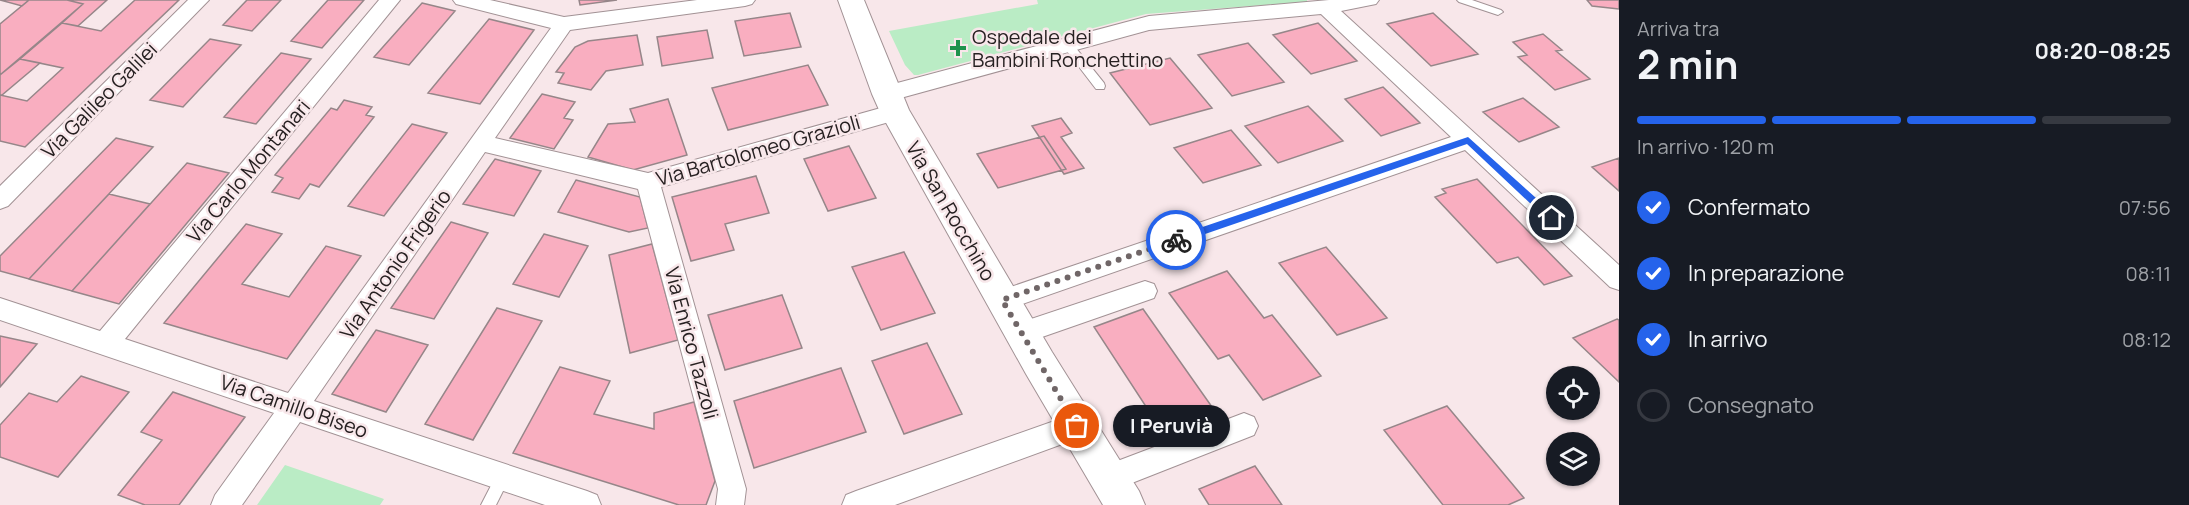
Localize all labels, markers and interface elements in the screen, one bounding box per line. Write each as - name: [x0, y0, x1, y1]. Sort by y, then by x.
- text: Arriva tra: [1637, 15, 1719, 42]
- place label: Ospedale dei Bambini Ronchettino: [972, 23, 1164, 73]
- street label: Via Galileo Galilei: [35, 36, 163, 164]
- text: 08:20–08:25: [2035, 36, 2171, 66]
- text: 2 min: [1637, 37, 1738, 91]
- marker: Ospedale dei Bambini Ronchettino: [949, 39, 967, 57]
- street label: Via Carlo Montanari: [180, 94, 316, 248]
- street label: Via Bartolomeo Grazioli: [653, 108, 863, 192]
- text: In arrivo · 120 m: [1637, 133, 1774, 160]
- street label: Via San Rocchino: [900, 136, 1002, 286]
- street label: Via Antonio Frigerio: [333, 184, 457, 344]
- icon: check: [1637, 191, 1670, 224]
- pin: [1526, 192, 1577, 243]
- text: Confermato: [1688, 192, 1810, 222]
- text: 07:56: [2119, 194, 2171, 221]
- icon: home: [1535, 201, 1568, 234]
- courier: [1146, 210, 1206, 270]
- icon: bike: [1160, 224, 1193, 257]
- icon: check: [1637, 257, 1670, 290]
- text: In preparazione: [1688, 258, 1844, 288]
- text: 08:11: [2126, 260, 2171, 287]
- street label: Via Enrico Tazzoli: [659, 264, 725, 422]
- icon: check: [1637, 323, 1670, 356]
- text: In arrivo: [1688, 324, 1768, 354]
- text: 08:12: [2122, 326, 2171, 353]
- map controls: [1546, 366, 1600, 486]
- button: locate: [1546, 366, 1600, 420]
- street label: Via Camillo Biseo: [217, 368, 372, 444]
- text: Consegnato: [1688, 390, 1814, 420]
- pin: [1051, 400, 1102, 451]
- callout: I Peruvià: [1113, 405, 1230, 447]
- icon: bag: [1060, 409, 1093, 442]
- text: I Peruvià: [1130, 412, 1213, 439]
- button: layers: [1546, 432, 1600, 486]

